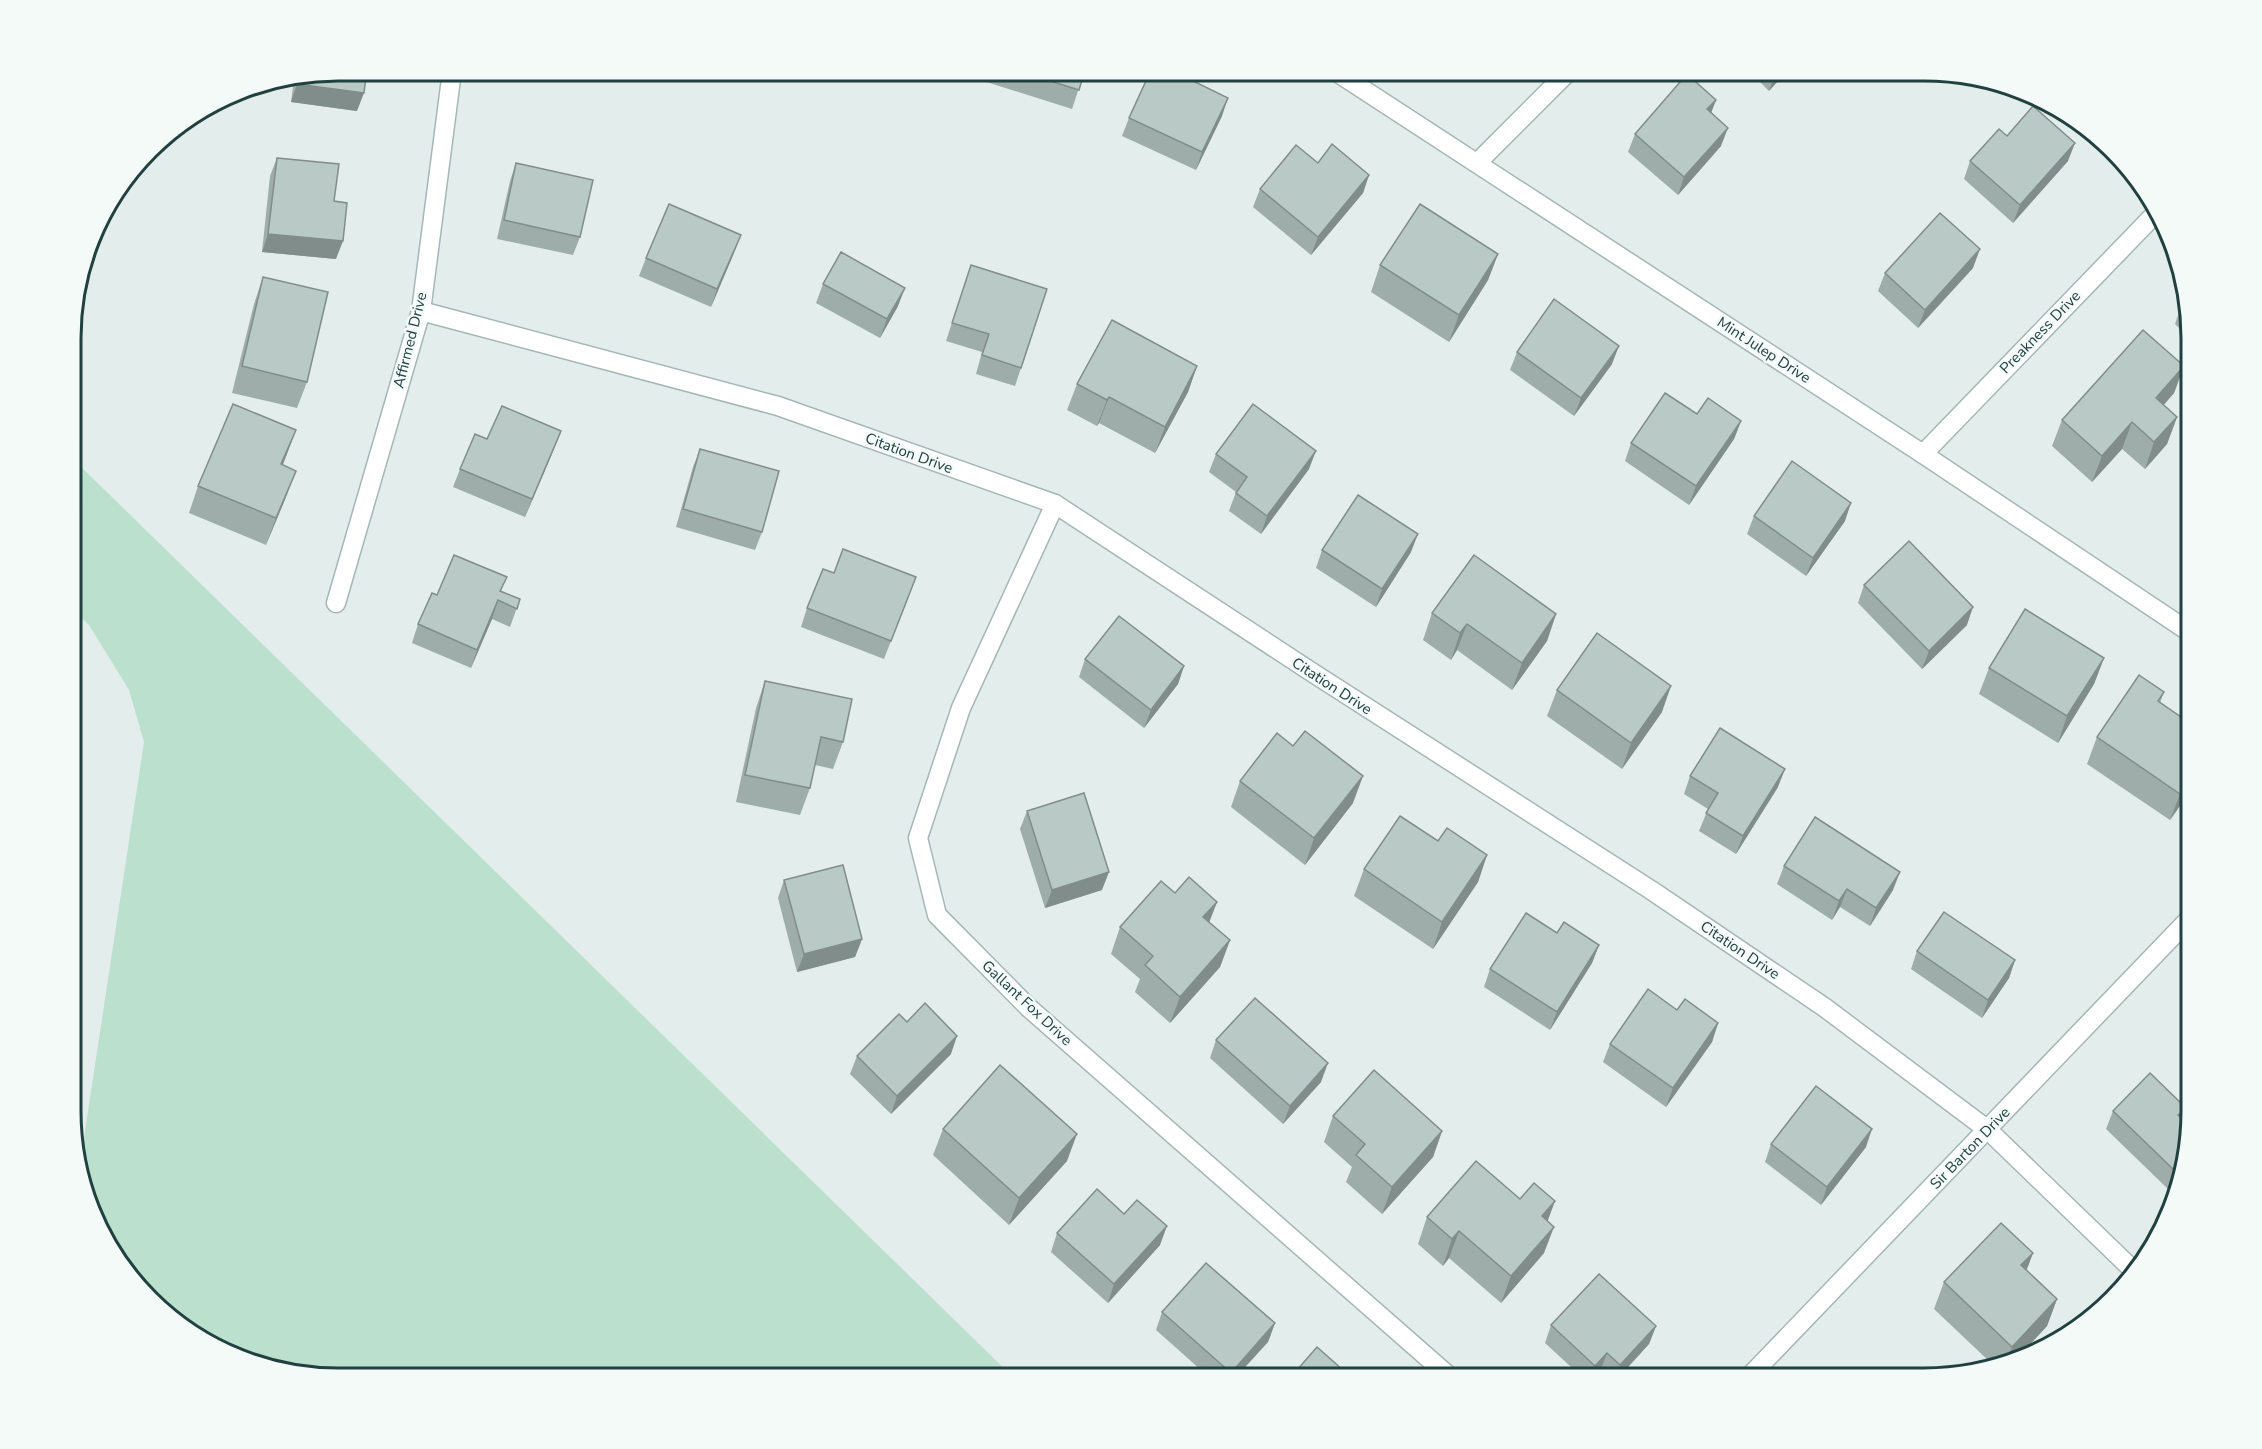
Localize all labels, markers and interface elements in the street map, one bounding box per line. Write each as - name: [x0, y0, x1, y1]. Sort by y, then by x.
- street label: Preakness Drive: [1995, 286, 2085, 378]
- street label: Affirmed Drive: [388, 290, 432, 390]
- street label: Mint Julep Drive: [1713, 312, 1815, 388]
- street label: Citation Drive: [862, 428, 956, 478]
- street label: Citation Drive: [1288, 653, 1376, 719]
- street label: Citation Drive: [1696, 916, 1784, 984]
- street label: Gallant Fox Drive: [977, 956, 1077, 1050]
- street label: Sir Barton Drive: [1926, 1102, 2014, 1194]

